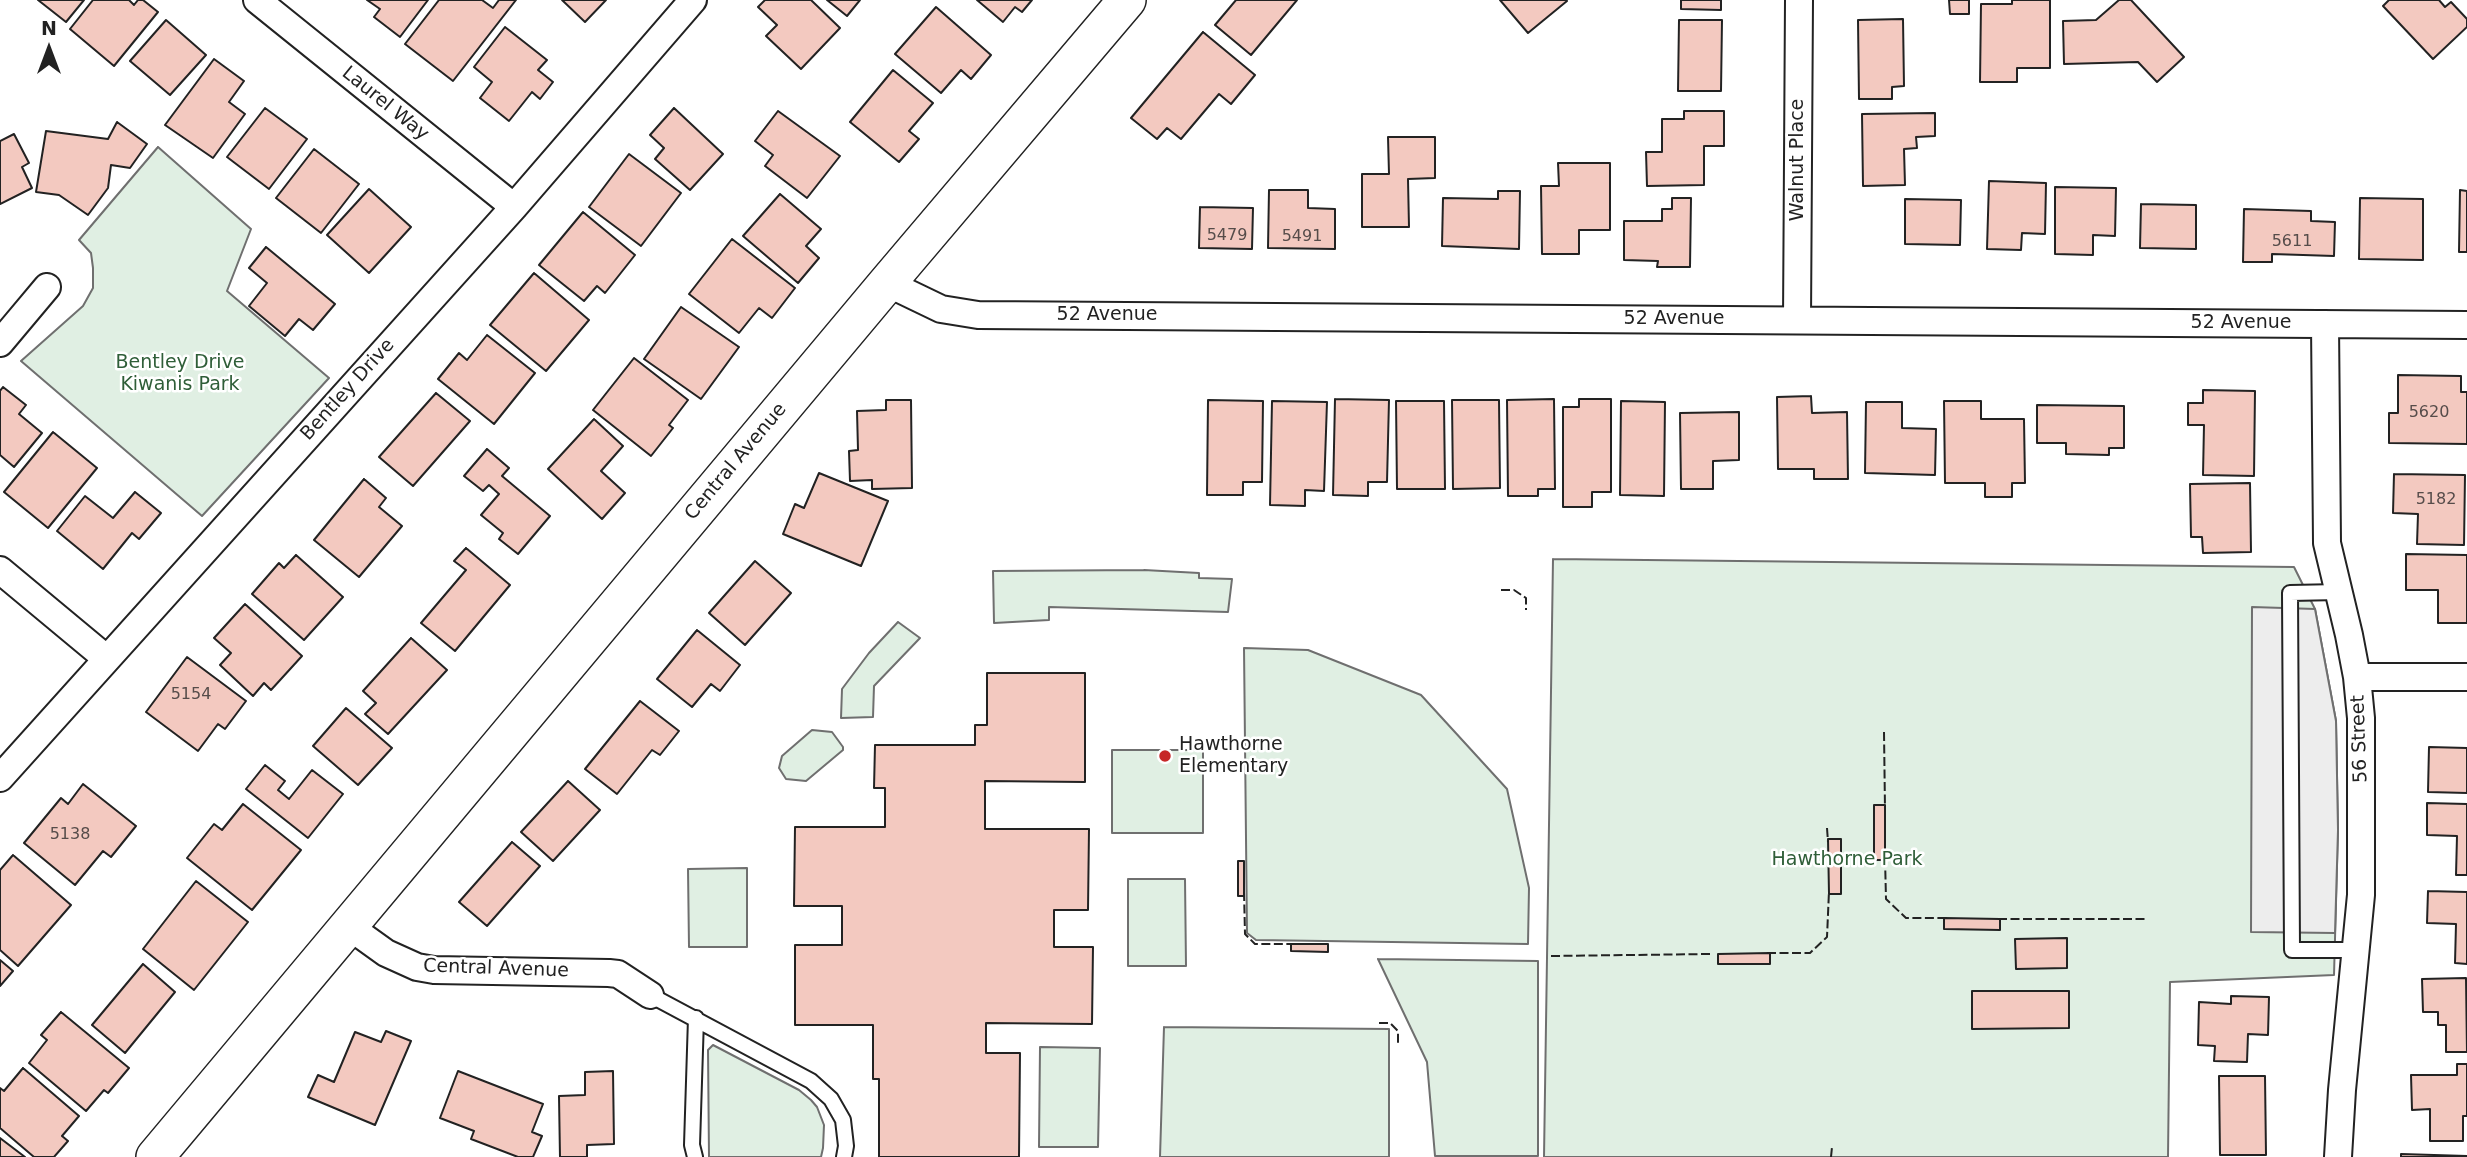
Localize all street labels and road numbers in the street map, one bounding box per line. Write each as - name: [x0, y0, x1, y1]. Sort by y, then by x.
- street label: Laurel Way: [337, 62, 433, 146]
- street label: Walnut Place: [1787, 99, 1809, 221]
- street label: 52 Avenue: [1057, 304, 1157, 326]
- street label: 52 Avenue: [1624, 308, 1724, 330]
- street label: 52 Avenue: [2191, 312, 2291, 334]
- street label: Bentley Drive: [296, 334, 400, 446]
- street label: Central Avenue: [680, 399, 792, 525]
- street label: 56 Street: [2347, 695, 2373, 783]
- street label: Central Avenue: [423, 955, 569, 983]

